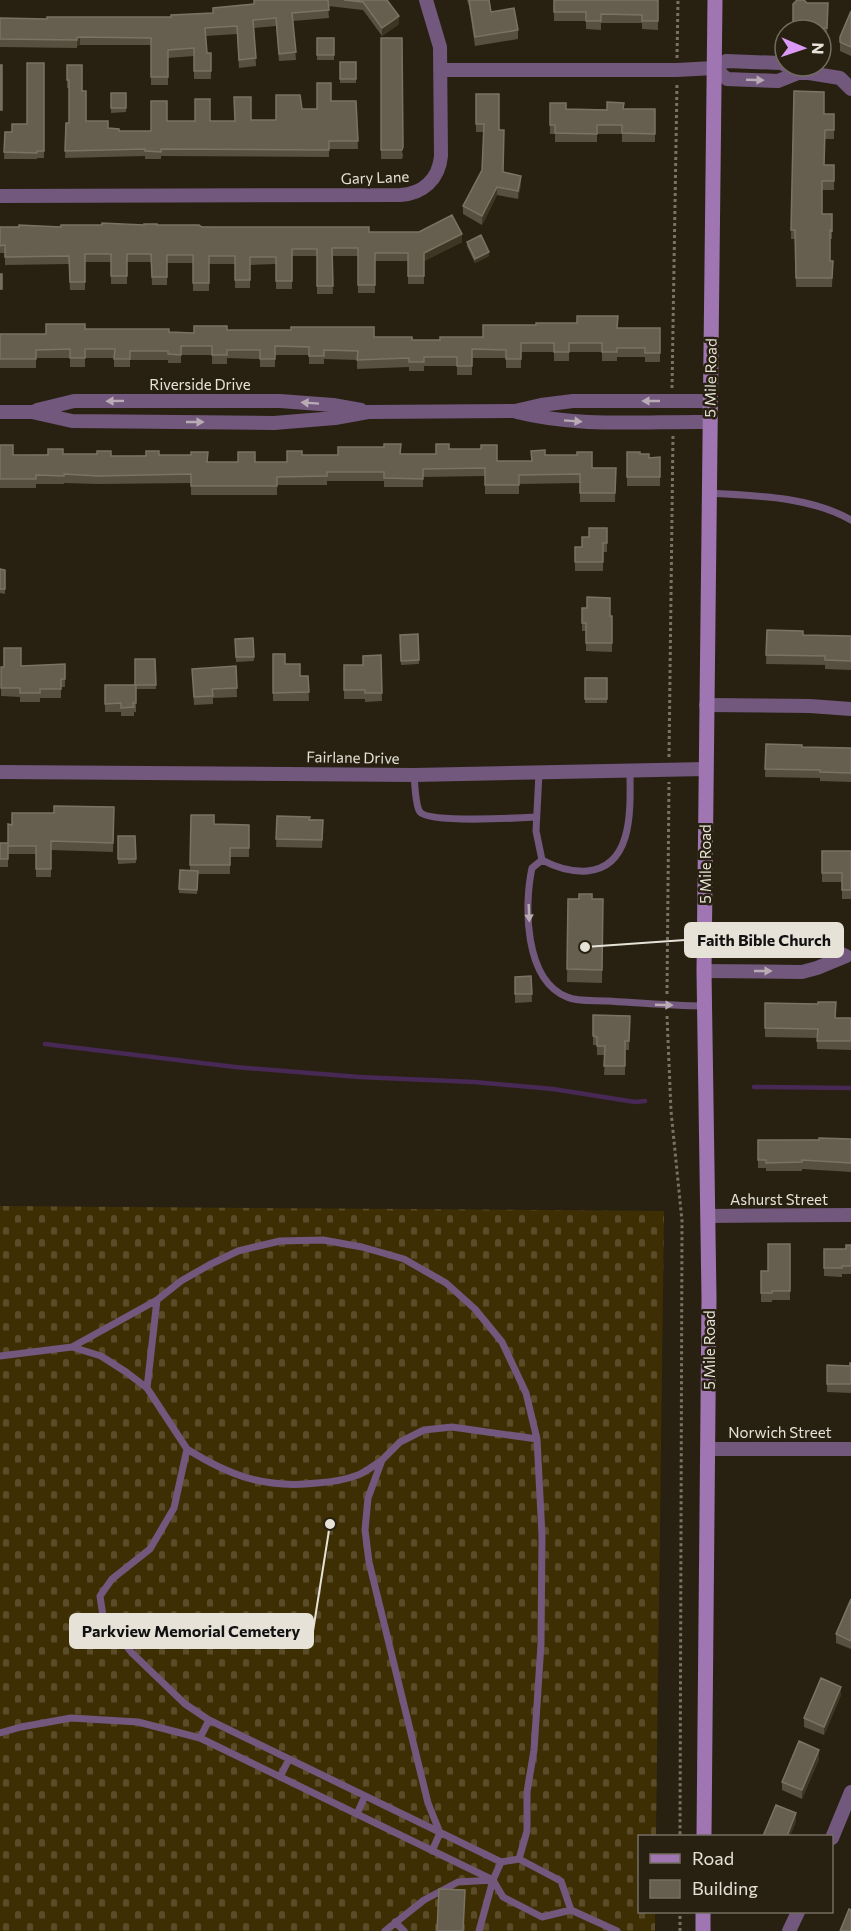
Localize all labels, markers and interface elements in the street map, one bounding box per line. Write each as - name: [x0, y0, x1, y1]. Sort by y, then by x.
- north arrow: [773, 18, 833, 78]
- text: N: [809, 42, 828, 55]
- one-way arrow: [745, 75, 764, 85]
- street label: Gary Lane: [340, 167, 410, 187]
- street label: 5 Mile Road: [700, 338, 720, 418]
- street label: Riverside Drive: [149, 375, 251, 393]
- one-way arrow: [106, 396, 125, 406]
- one-way arrow: [642, 396, 661, 406]
- one-way arrow: [300, 399, 319, 408]
- one-way arrow: [563, 416, 582, 426]
- one-way arrow: [185, 417, 204, 427]
- street label: Fairlane Drive: [306, 747, 400, 767]
- street label: 5 Mile Road: [696, 824, 714, 904]
- one-way arrow: [524, 904, 533, 923]
- callout: Faith Bible Church: [685, 923, 843, 957]
- text: Faith Bible Church: [697, 930, 831, 949]
- one-way arrow: [753, 966, 772, 976]
- one-way arrow: [654, 1001, 673, 1010]
- street label: Ashurst Street: [730, 1190, 828, 1208]
- street label: 5 Mile Road: [700, 1310, 718, 1390]
- street label: Norwich Street: [728, 1423, 832, 1441]
- callout: Parkview Memorial Cemetery: [70, 1614, 313, 1648]
- text: Parkview Memorial Cemetery: [82, 1621, 301, 1640]
- legend: [638, 1835, 833, 1913]
- text: Road: [692, 1847, 734, 1869]
- text: Building: [692, 1877, 758, 1899]

